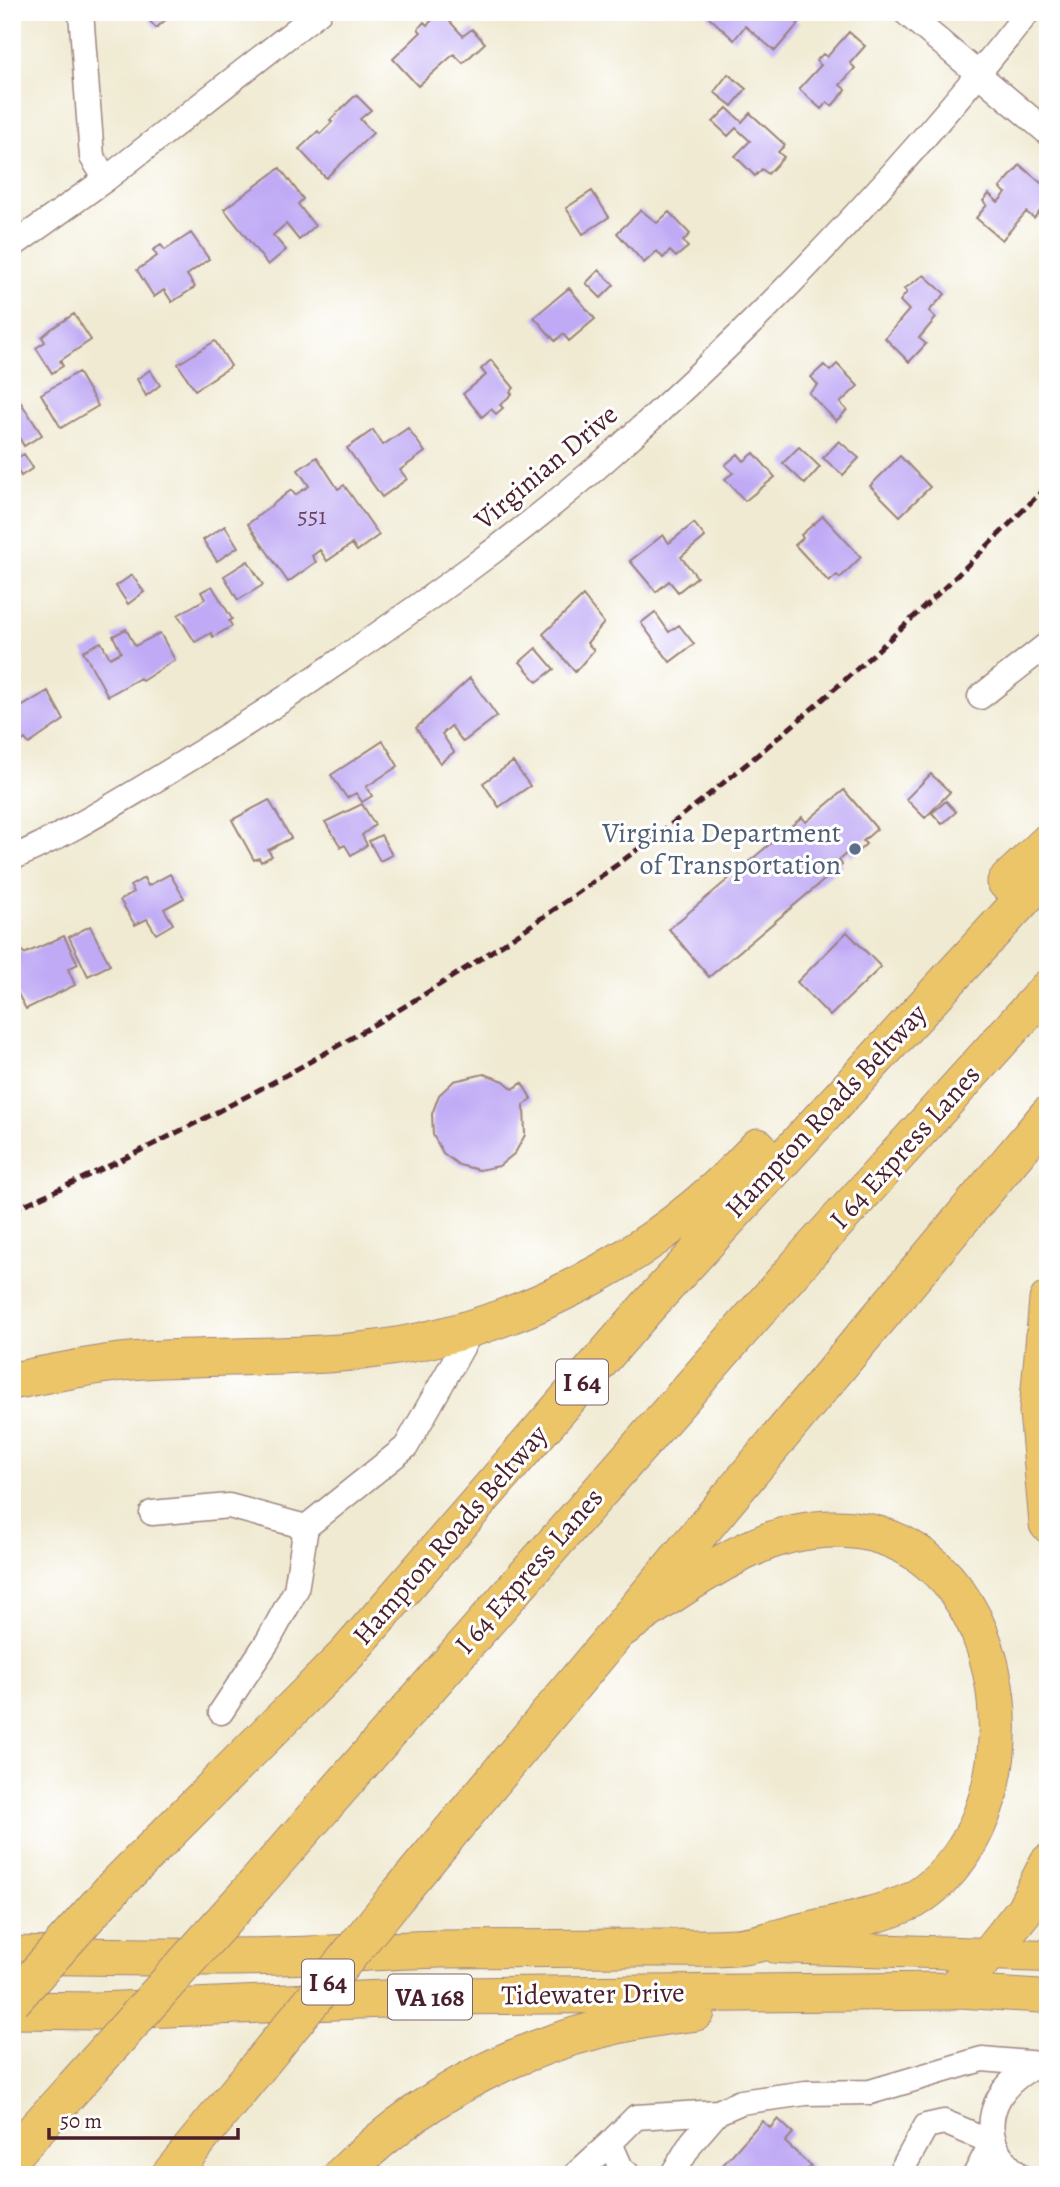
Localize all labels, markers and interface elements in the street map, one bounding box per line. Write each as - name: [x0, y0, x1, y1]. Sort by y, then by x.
- street label: Virginian Drive: [465, 396, 626, 539]
- house number: 551: [298, 500, 326, 532]
- place label: Virginia Department of Transportation: [601, 814, 841, 884]
- marker: Virginia Department of Transportation: [847, 841, 863, 857]
- street label: Hampton Roads Beltway: [717, 995, 936, 1226]
- street label: I 64 Express Lanes: [821, 1057, 989, 1237]
- road number: I 64: [556, 1359, 608, 1404]
- street label: Hampton Roads Beltway: [344, 1416, 557, 1653]
- street label: I 64 Express Lanes: [446, 1480, 612, 1662]
- road number: I 64: [302, 1960, 354, 2005]
- street label: Tidewater Drive: [501, 1973, 685, 2015]
- road number: VA 168: [388, 1974, 472, 2020]
- scale bar: [49, 2096, 238, 2140]
- text: 50 m: [60, 2107, 102, 2135]

